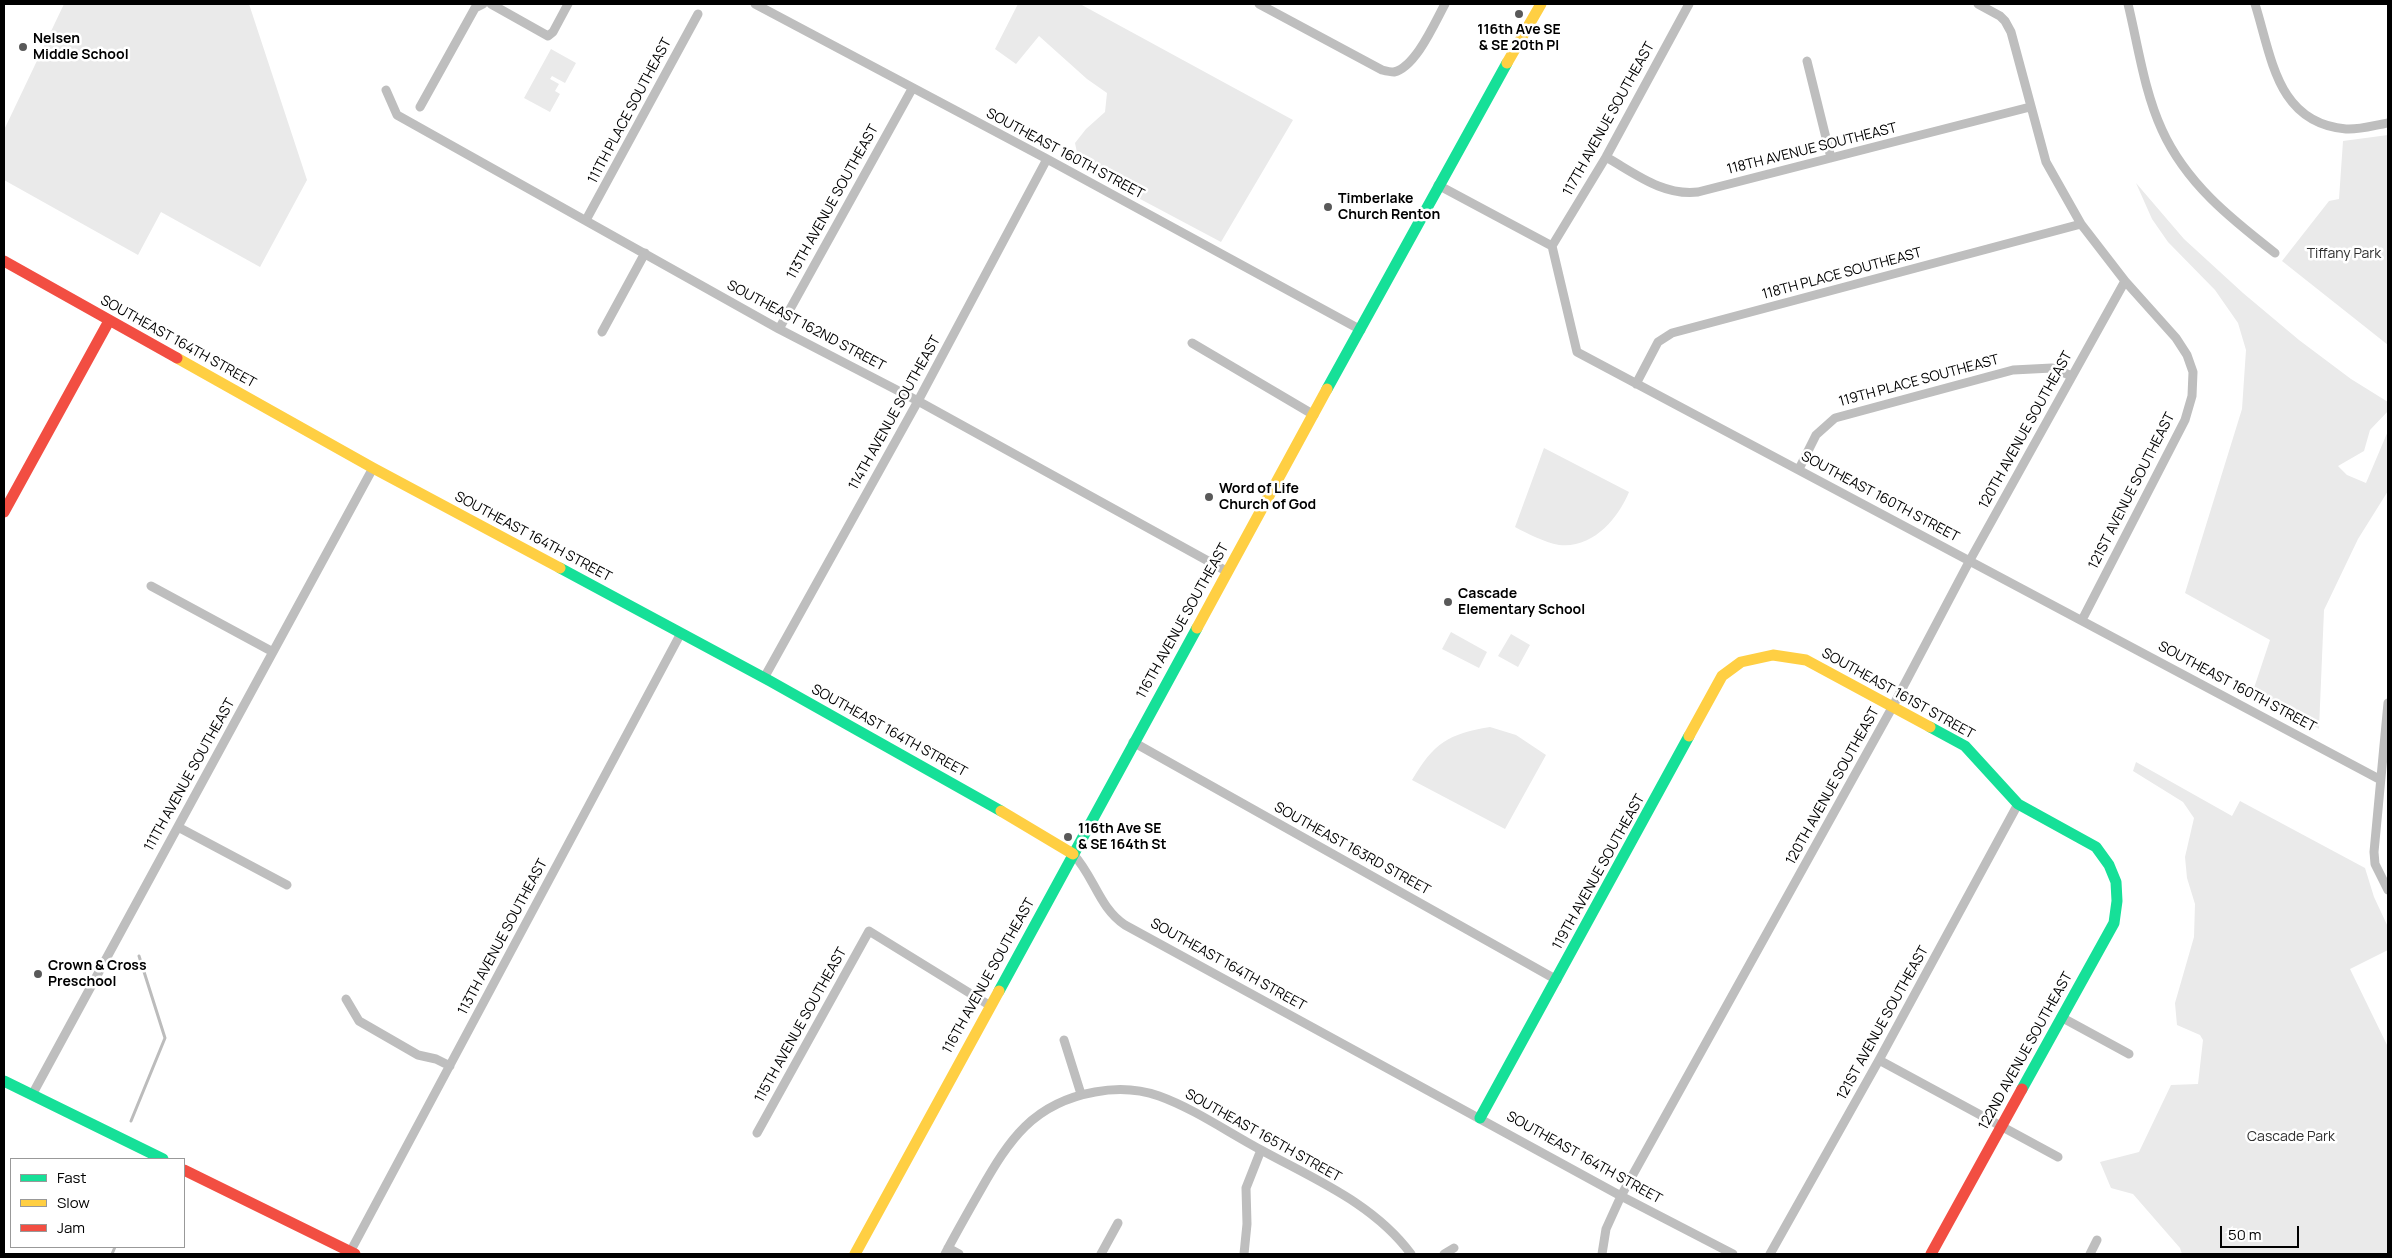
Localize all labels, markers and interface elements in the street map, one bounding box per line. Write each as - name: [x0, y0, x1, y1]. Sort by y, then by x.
- marker: 116th Ave SE & SE 20th Pl: [1513, 8, 1525, 20]
- place label: 116th Ave SE & SE 20th Pl: [1477, 22, 1561, 54]
- place label: Nelsen Middle School: [33, 31, 129, 64]
- street label: 111TH PLACE SOUTHEAST: [585, 35, 675, 187]
- street label: 117TH AVENUE SOUTHEAST: [1560, 39, 1658, 199]
- marker: Nelsen Middle School: [17, 41, 29, 53]
- street label: SOUTHEAST 160TH STREET: [983, 105, 1147, 203]
- street label: 118TH AVENUE SOUTHEAST: [1725, 120, 1899, 178]
- street label: 113TH AVENUE SOUTHEAST: [783, 122, 883, 282]
- place label: Timberlake Church Renton: [1338, 191, 1440, 223]
- marker: Timberlake Church Renton: [1322, 201, 1334, 213]
- street label: 118TH PLACE SOUTHEAST: [1760, 245, 1924, 303]
- park label: Tiffany Park: [2307, 246, 2381, 262]
- street label: SOUTHEAST 162ND STREET: [724, 277, 888, 375]
- street label: SOUTHEAST 164TH STREET: [97, 292, 259, 392]
- street label: 114TH AVENUE SOUTHEAST: [846, 333, 944, 493]
- street label: 120TH AVENUE SOUTHEAST: [1976, 348, 2076, 512]
- street label: 119TH PLACE SOUTHEAST: [1837, 351, 2001, 411]
- street label: 121ST AVENUE SOUTHEAST: [2085, 410, 2179, 572]
- street label: SOUTHEAST 160TH STREET: [1798, 448, 1962, 546]
- place label: Word of Life Church of God: [1219, 481, 1316, 514]
- street label: SOUTHEAST 164TH STREET: [452, 488, 614, 586]
- marker: Word of Life Church of God: [1203, 491, 1215, 503]
- street label: 116TH AVENUE SOUTHEAST: [1133, 540, 1233, 702]
- place label: Cascade Elementary School: [1458, 586, 1585, 618]
- marker: Cascade Elementary School: [1442, 596, 1454, 608]
- street label: SOUTHEAST 160TH STREET: [2155, 638, 2319, 736]
- street label: SOUTHEAST 161ST STREET: [1819, 645, 1977, 743]
- street label: SOUTHEAST 164TH STREET: [808, 681, 970, 781]
- street label: 111TH AVENUE SOUTHEAST: [141, 696, 239, 854]
- street label: 120TH AVENUE SOUTHEAST: [1783, 704, 1883, 868]
- street label: 119TH AVENUE SOUTHEAST: [1549, 791, 1649, 953]
- street label: SOUTHEAST 163RD STREET: [1271, 799, 1433, 899]
- place label: 116th Ave SE & SE 164th St: [1078, 821, 1167, 854]
- marker: 116th Ave SE & SE 164th St: [1062, 831, 1074, 843]
- street label: 113TH AVENUE SOUTHEAST: [455, 856, 551, 1018]
- street label: 116TH AVENUE SOUTHEAST: [939, 895, 1039, 1057]
- street label: SOUTHEAST 164TH STREET: [1147, 915, 1309, 1015]
- street label: 121ST AVENUE SOUTHEAST: [1834, 943, 1932, 1103]
- street label: 115TH AVENUE SOUTHEAST: [751, 945, 851, 1105]
- place label: Crown & Cross Preschool: [48, 958, 147, 990]
- marker: Crown & Cross Preschool: [32, 968, 44, 980]
- street label: 122ND AVENUE SOUTHEAST: [1976, 969, 2076, 1133]
- street label: SOUTHEAST 165TH STREET: [1182, 1086, 1344, 1186]
- street label: SOUTHEAST 164TH STREET: [1503, 1108, 1665, 1208]
- park label: Cascade Park: [2247, 1129, 2335, 1145]
- legend: [10, 1158, 185, 1248]
- text: Fast: [57, 1167, 86, 1188]
- text: Slow: [57, 1192, 90, 1213]
- scale bar: [2222, 1216, 2301, 1248]
- text: Jam: [57, 1217, 85, 1238]
- text: 50 m: [2228, 1224, 2262, 1245]

